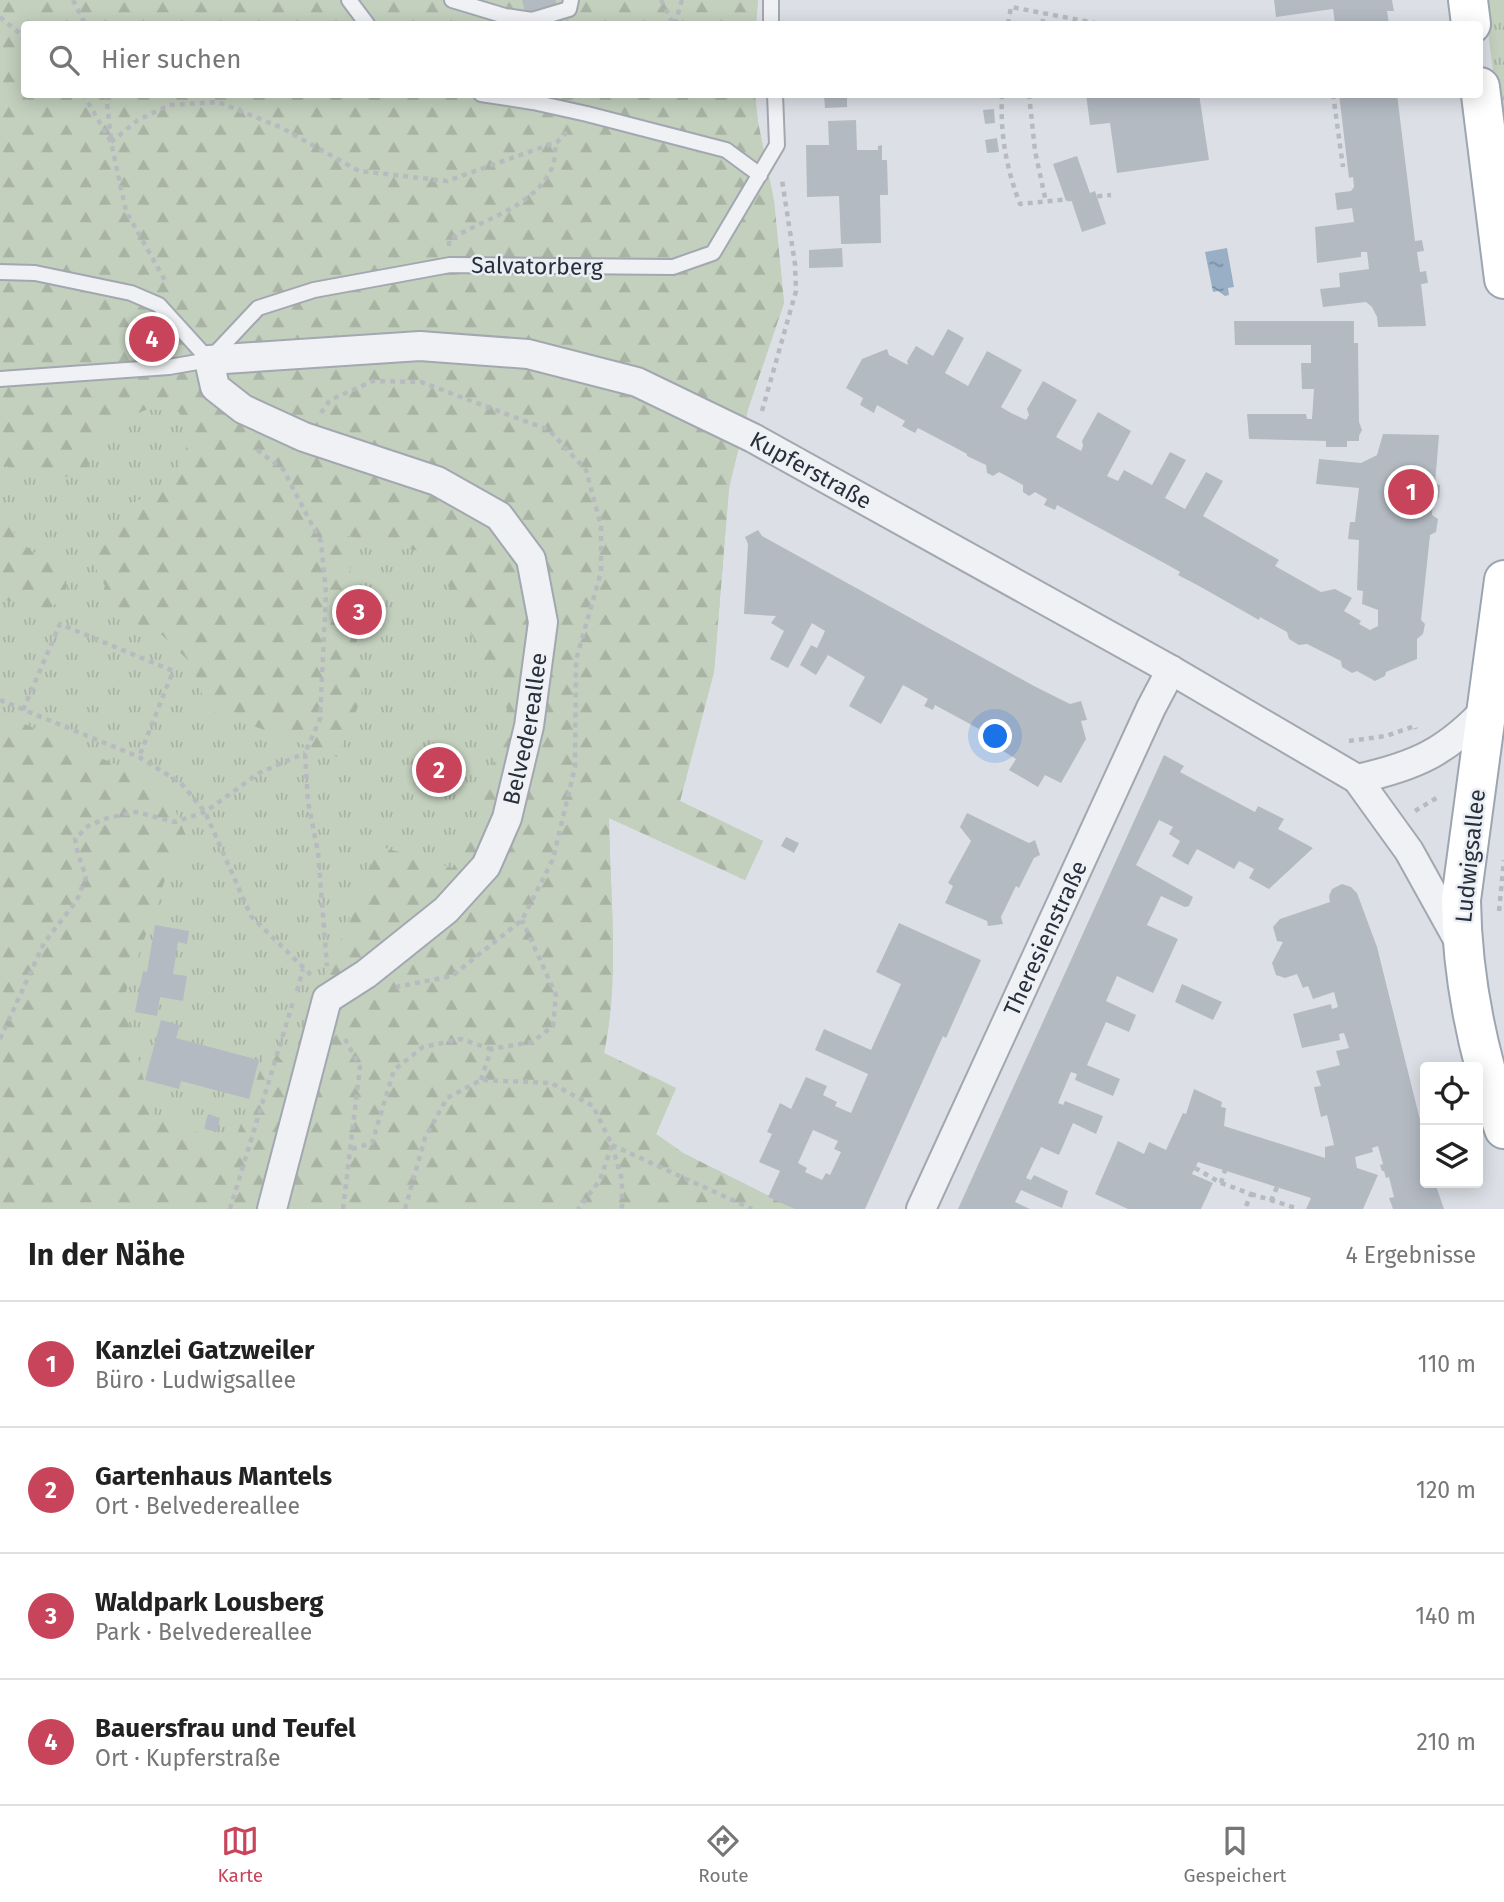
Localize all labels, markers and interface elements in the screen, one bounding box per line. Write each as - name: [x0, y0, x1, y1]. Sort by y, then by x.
- search box: [21, 21, 1483, 98]
- icon: search: [45, 41, 83, 79]
- text: Hier suchen: [101, 44, 241, 75]
- street label: Salvatorberg: [471, 251, 603, 281]
- pin: 4: [129, 313, 175, 365]
- street label: Kupferstraße: [745, 425, 877, 515]
- pin: 1: [1388, 466, 1434, 518]
- pin: 3: [336, 586, 382, 638]
- street label: Belvedereallee: [497, 651, 553, 808]
- your location: [978, 719, 1012, 753]
- pin: 2: [416, 744, 462, 796]
- street label: Ludwigsallee: [1449, 788, 1491, 924]
- street label: Theresienstraße: [998, 856, 1093, 1020]
- map controls: [1420, 1062, 1483, 1188]
- button: locate: [1420, 1062, 1483, 1125]
- button: layers: [1420, 1125, 1483, 1188]
- text: In der Nähe: [28, 1237, 185, 1273]
- text: 4 Ergebnisse: [1346, 1241, 1476, 1269]
- text: Kanzlei Gatzweiler: [95, 1335, 314, 1366]
- text: 1: [46, 1350, 56, 1378]
- text: 110 m: [1418, 1350, 1476, 1378]
- text: Büro · Ludwigsallee: [95, 1366, 296, 1394]
- text: Gartenhaus Mantels: [95, 1461, 332, 1492]
- text: 2: [45, 1476, 57, 1504]
- text: 120 m: [1416, 1476, 1476, 1504]
- text: Ort · Belvedereallee: [95, 1492, 300, 1520]
- text: Waldpark Lousberg: [95, 1587, 324, 1618]
- text: 3: [45, 1602, 57, 1630]
- text: 140 m: [1415, 1602, 1476, 1630]
- text: Park · Belvedereallee: [95, 1618, 312, 1646]
- text: Bauersfrau und Teufel: [95, 1713, 356, 1744]
- text: 4: [45, 1728, 58, 1756]
- text: 210 m: [1417, 1728, 1476, 1756]
- text: Ort · Kupferstraße: [95, 1744, 281, 1772]
- tab: Karte: [218, 1822, 263, 1887]
- tab: Route: [698, 1822, 748, 1887]
- tab: Gespeichert: [1184, 1822, 1286, 1887]

